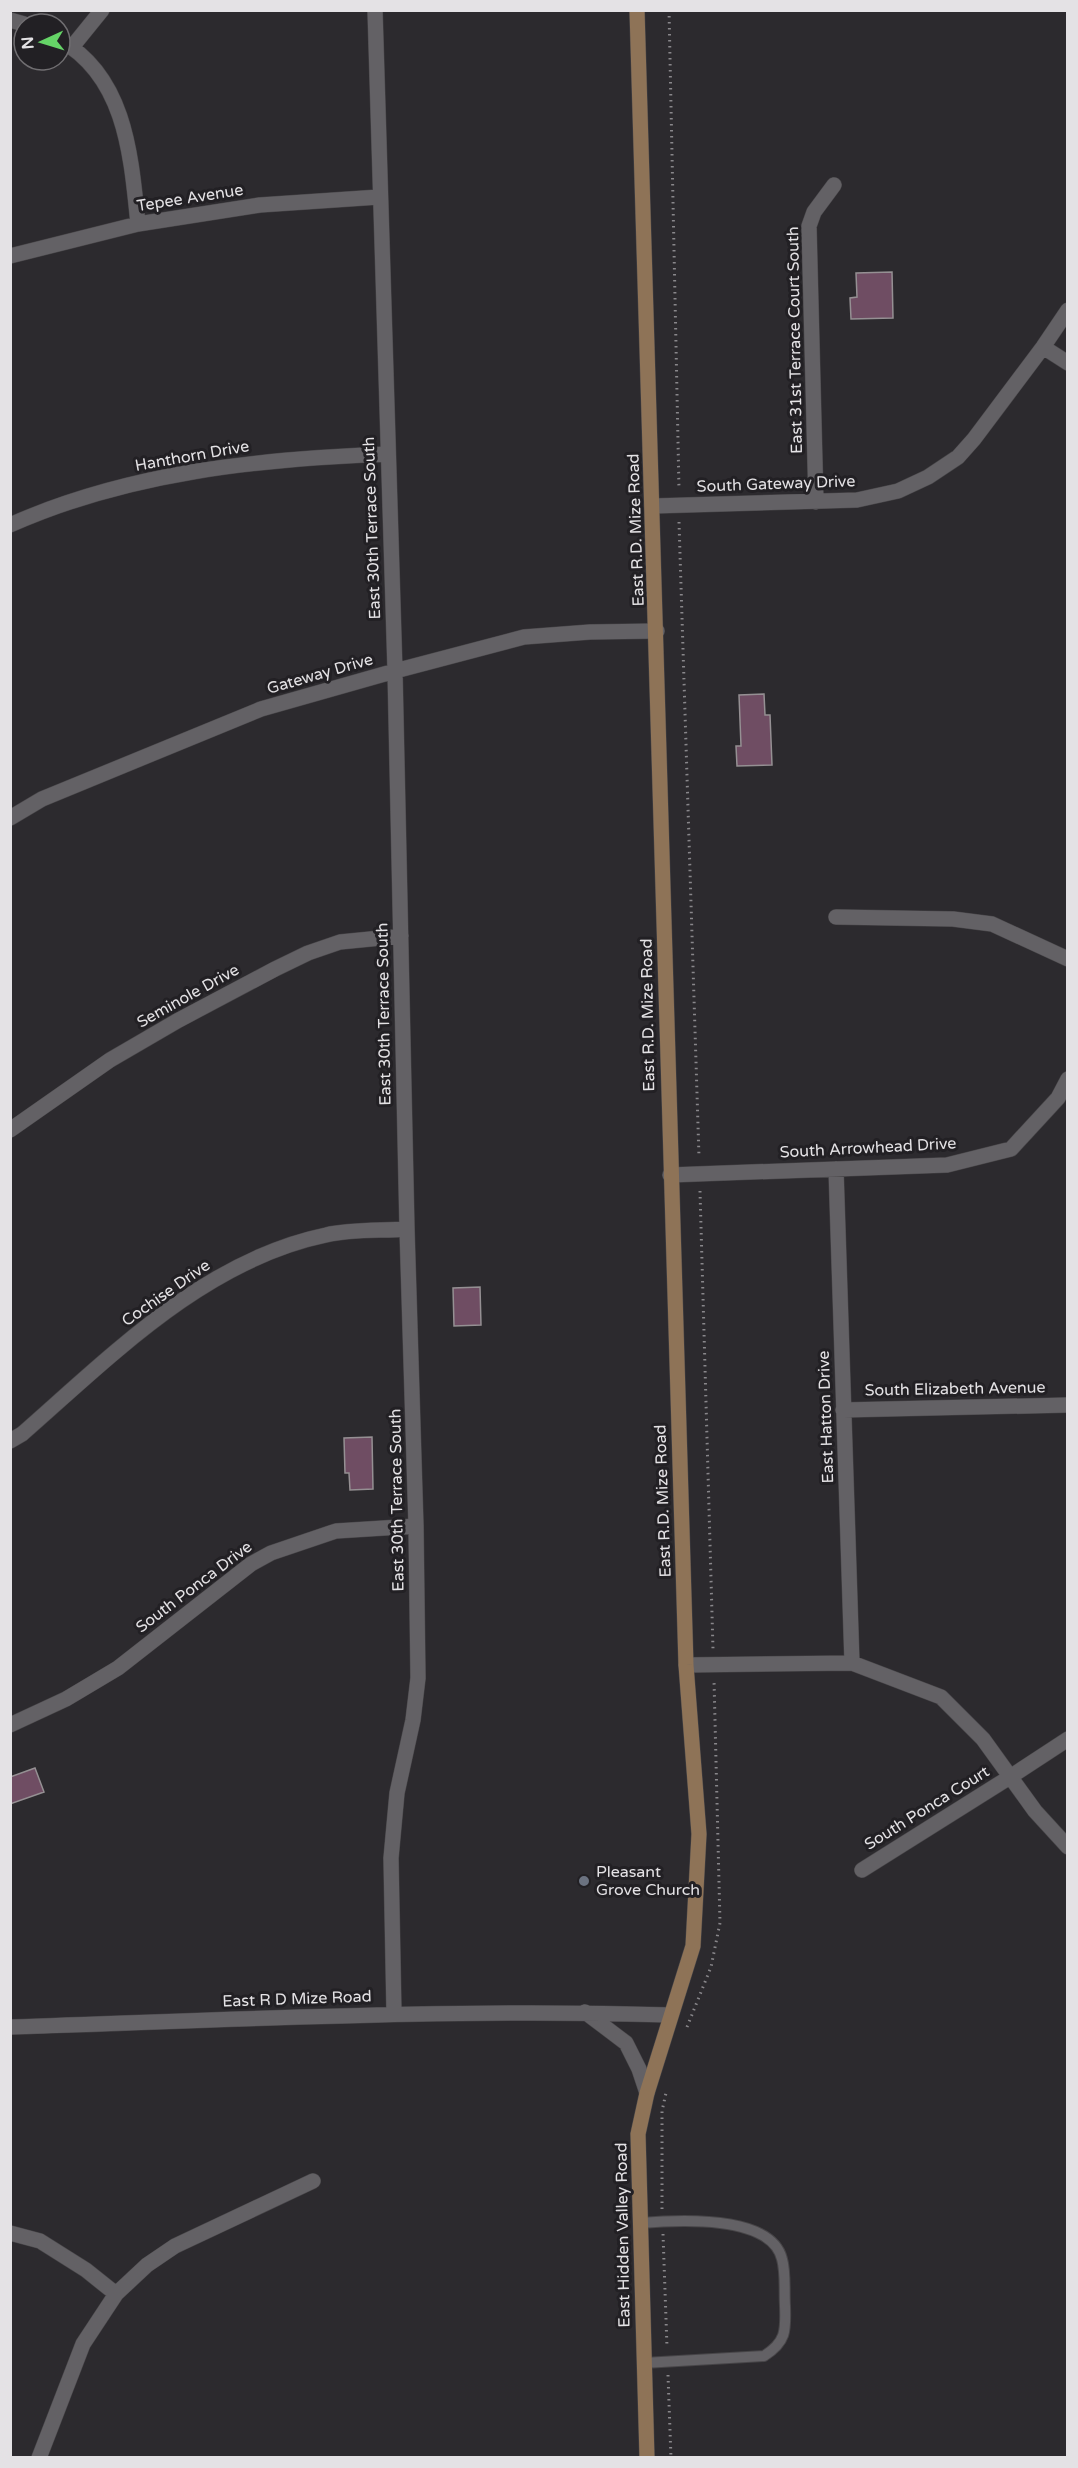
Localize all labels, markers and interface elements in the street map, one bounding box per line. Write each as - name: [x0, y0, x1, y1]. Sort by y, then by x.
- north arrow: [12, 12, 72, 72]
- text: N: [18, 36, 38, 50]
- street label: Tepee Avenue: [135, 180, 245, 216]
- street label: East 31st Terrace Court South: [783, 226, 807, 454]
- street label: Hanthorn Drive: [133, 436, 251, 476]
- street label: East 30th Terrace South: [359, 436, 385, 620]
- street label: East R.D. Mize Road: [623, 453, 649, 607]
- street label: South Gateway Drive: [696, 471, 856, 497]
- street label: Gateway Drive: [265, 649, 375, 699]
- street label: East 30th Terrace South: [372, 922, 396, 1106]
- street label: East R.D. Mize Road: [637, 938, 659, 1092]
- street label: Seminole Drive: [133, 960, 243, 1032]
- street label: South Arrowhead Drive: [779, 1133, 957, 1163]
- street label: Cochise Drive: [118, 1255, 214, 1331]
- street label: East Hatton Drive: [814, 1350, 838, 1484]
- street label: South Elizabeth Avenue: [864, 1377, 1046, 1401]
- street label: East 30th Terrace South: [385, 1408, 409, 1592]
- street label: East R.D. Mize Road: [650, 1424, 676, 1578]
- street label: South Ponca Drive: [132, 1537, 256, 1637]
- street label: South Ponca Court: [861, 1761, 993, 1855]
- place label: Pleasant Grove Church: [596, 1862, 700, 1900]
- marker: Pleasant Grove Church: [577, 1874, 591, 1888]
- street label: East R D Mize Road: [222, 1986, 372, 2012]
- street label: East Hidden Valley Road: [611, 2142, 635, 2328]

